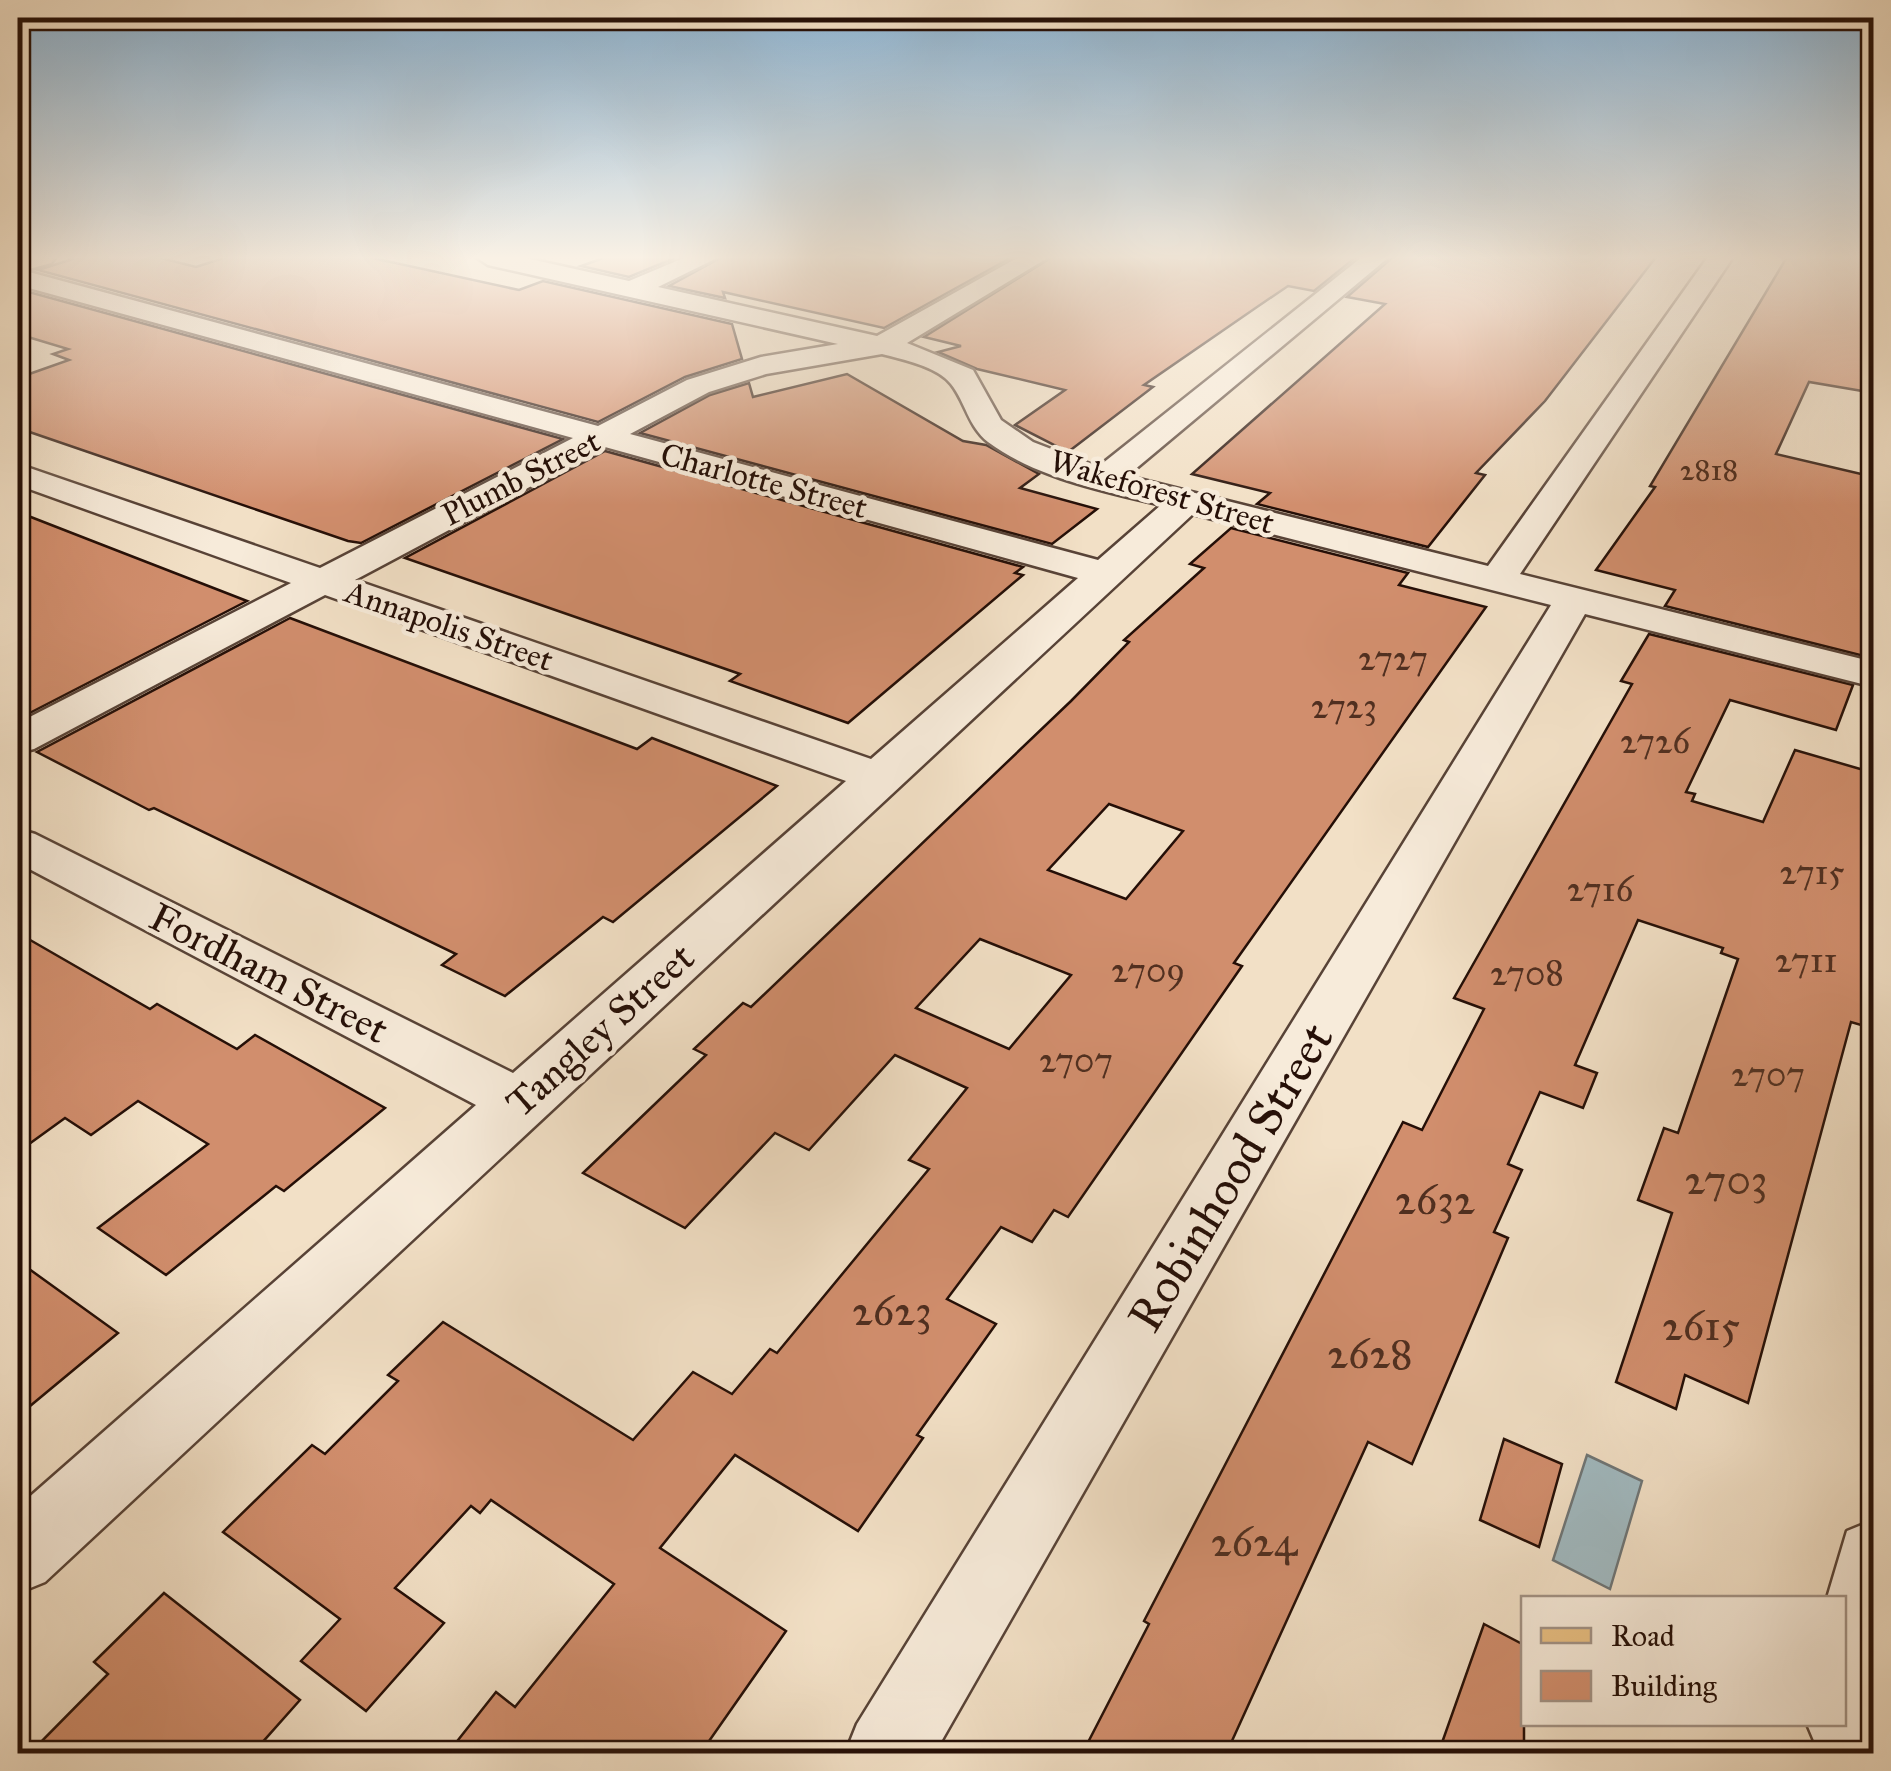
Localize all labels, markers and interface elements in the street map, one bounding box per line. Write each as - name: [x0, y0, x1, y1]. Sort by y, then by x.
- street label: Plumb Street: [435, 421, 607, 535]
- street label: Charlotte Street: [656, 435, 872, 527]
- street label: Wakeforest Street: [1045, 441, 1279, 543]
- house number: 2818: [1680, 452, 1738, 488]
- street label: Annapolis Street: [338, 572, 558, 680]
- house number: 2727: [1358, 637, 1428, 680]
- house number: 2723: [1311, 685, 1377, 728]
- house number: 2726: [1620, 720, 1691, 763]
- house number: 2715: [1780, 851, 1844, 894]
- house number: 2716: [1567, 868, 1634, 911]
- street label: Fordham Street: [142, 892, 396, 1054]
- street label: Tangley Street: [496, 933, 704, 1127]
- house number: 2711: [1775, 939, 1837, 982]
- house number: 2709: [1111, 949, 1185, 992]
- house number: 2708: [1490, 952, 1564, 995]
- street label: Robinhood Street: [1115, 1012, 1345, 1342]
- house number: 2707: [1039, 1039, 1113, 1082]
- house number: 2707: [1731, 1053, 1805, 1096]
- house number: 2703: [1684, 1154, 1768, 1206]
- house number: 2632: [1395, 1174, 1475, 1226]
- house number: 2623: [852, 1285, 932, 1337]
- house number: 2615: [1662, 1300, 1740, 1352]
- house number: 2628: [1327, 1328, 1413, 1380]
- house number: 2624: [1211, 1516, 1299, 1568]
- legend: [1521, 1596, 1846, 1726]
- text: Road: [1611, 1618, 1675, 1654]
- text: Building: [1611, 1668, 1718, 1704]

